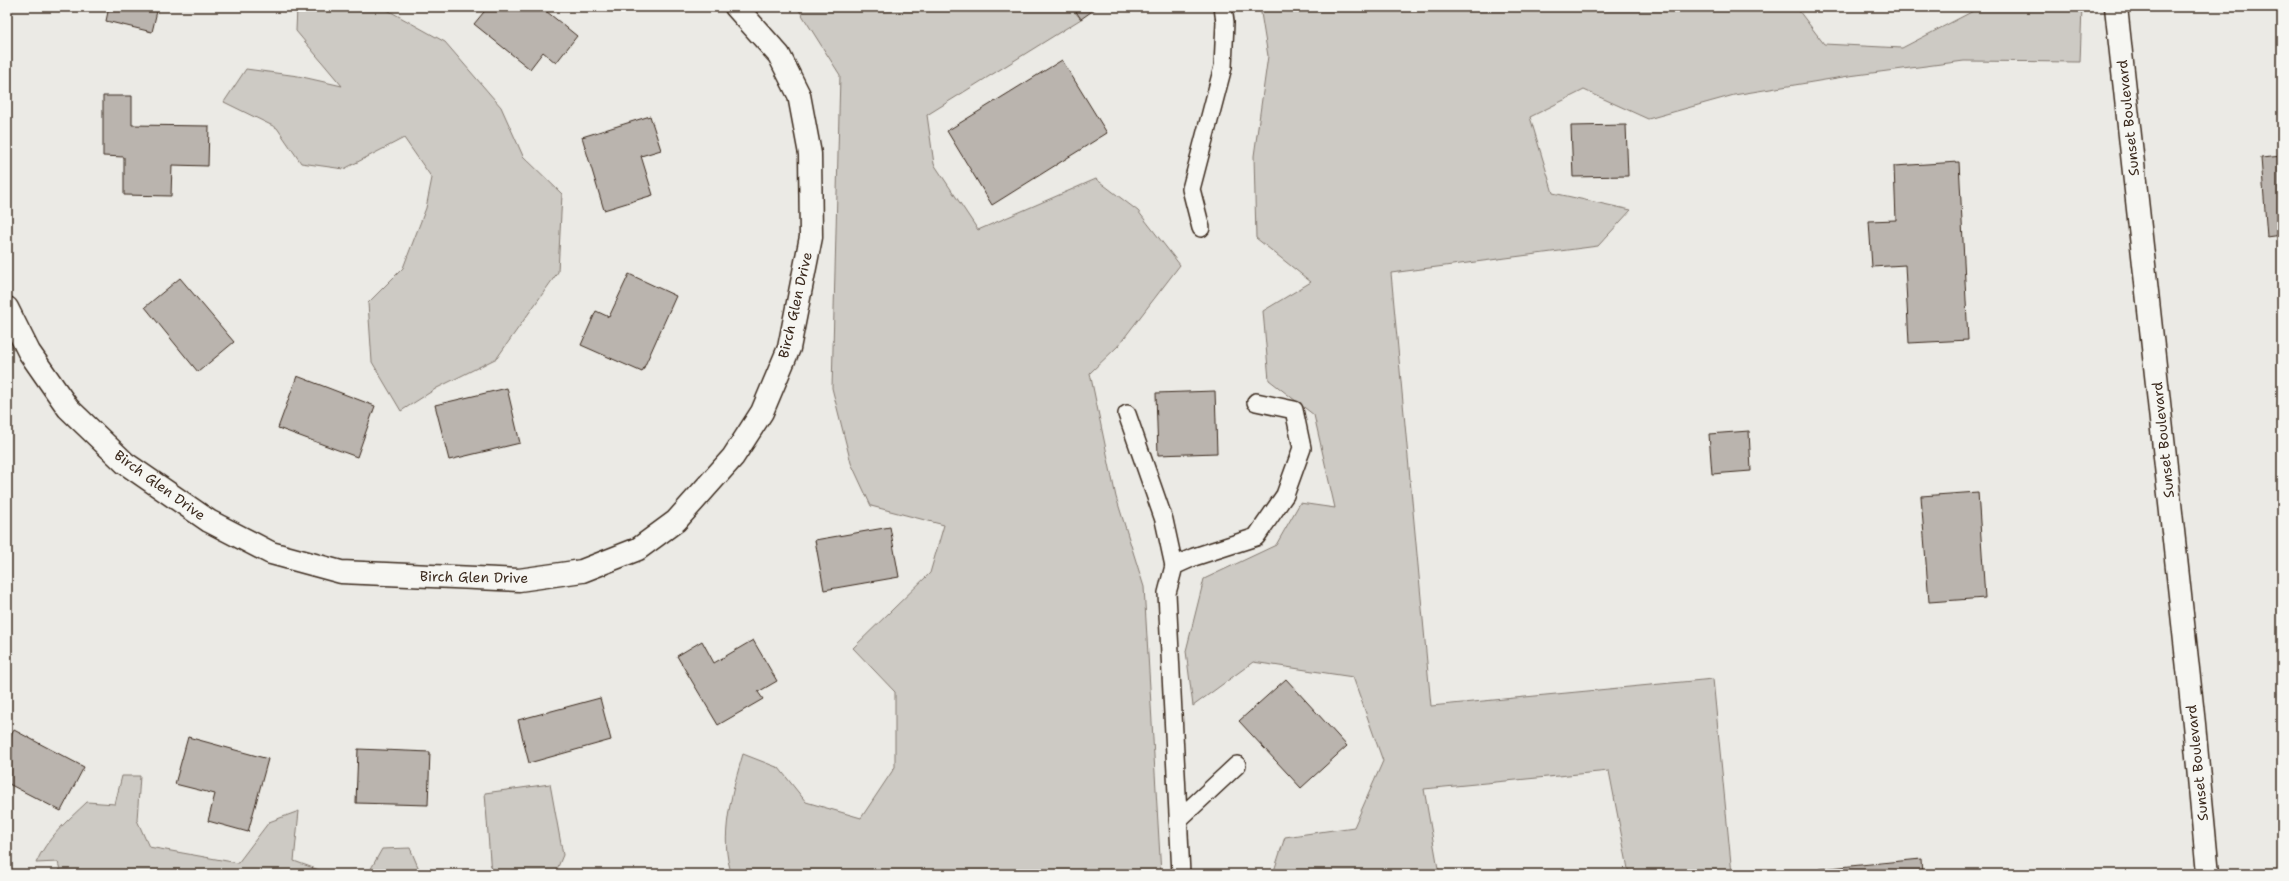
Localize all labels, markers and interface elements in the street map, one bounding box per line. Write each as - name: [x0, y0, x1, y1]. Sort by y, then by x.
- street label: Sunset Boulevard: [2113, 59, 2143, 177]
- street label: Birch Glen Drive: [774, 250, 816, 360]
- street label: Sunset Boulevard: [2148, 381, 2178, 499]
- street label: Birch Glen Drive: [111, 446, 209, 524]
- street label: Birch Glen Drive: [420, 567, 528, 587]
- street label: Sunset Boulevard: [2182, 704, 2212, 822]

